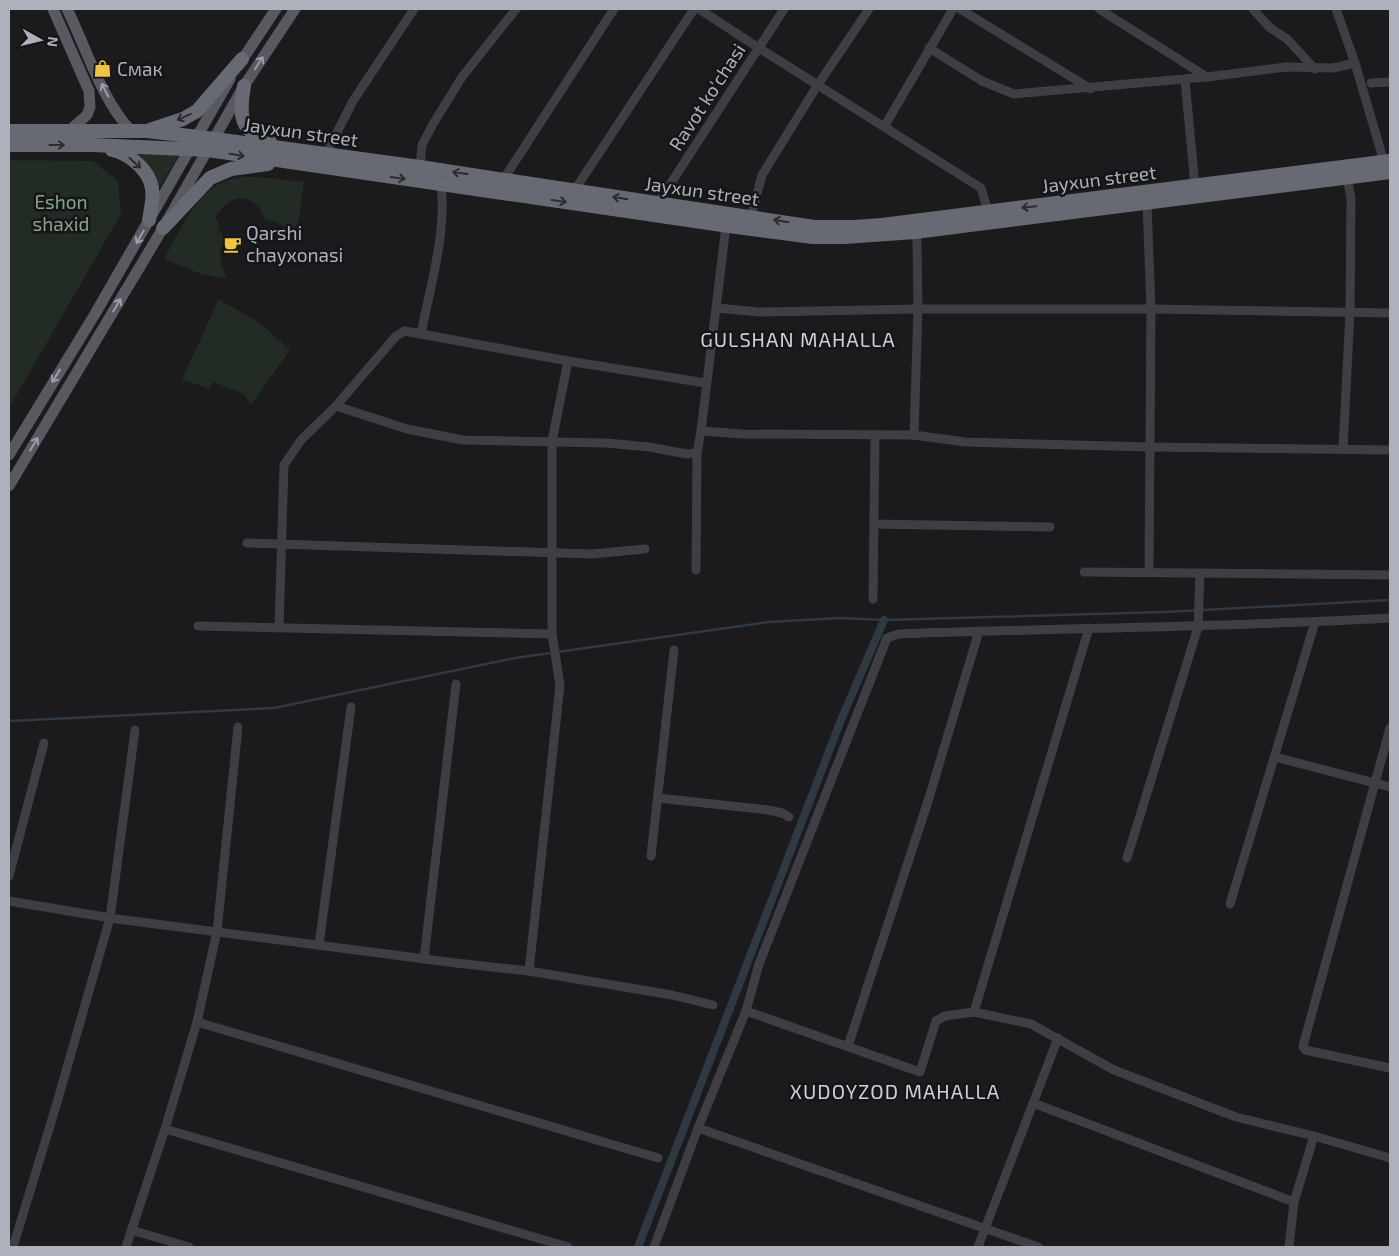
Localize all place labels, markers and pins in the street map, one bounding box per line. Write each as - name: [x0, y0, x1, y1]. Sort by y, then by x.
- place label: Смак: [117, 57, 163, 80]
- shop icon: Смак: [93, 59, 113, 79]
- place label: Qarshi chayxonasi: [246, 221, 343, 266]
- cafe icon: Qarshi chayxonasi: [222, 234, 242, 254]

